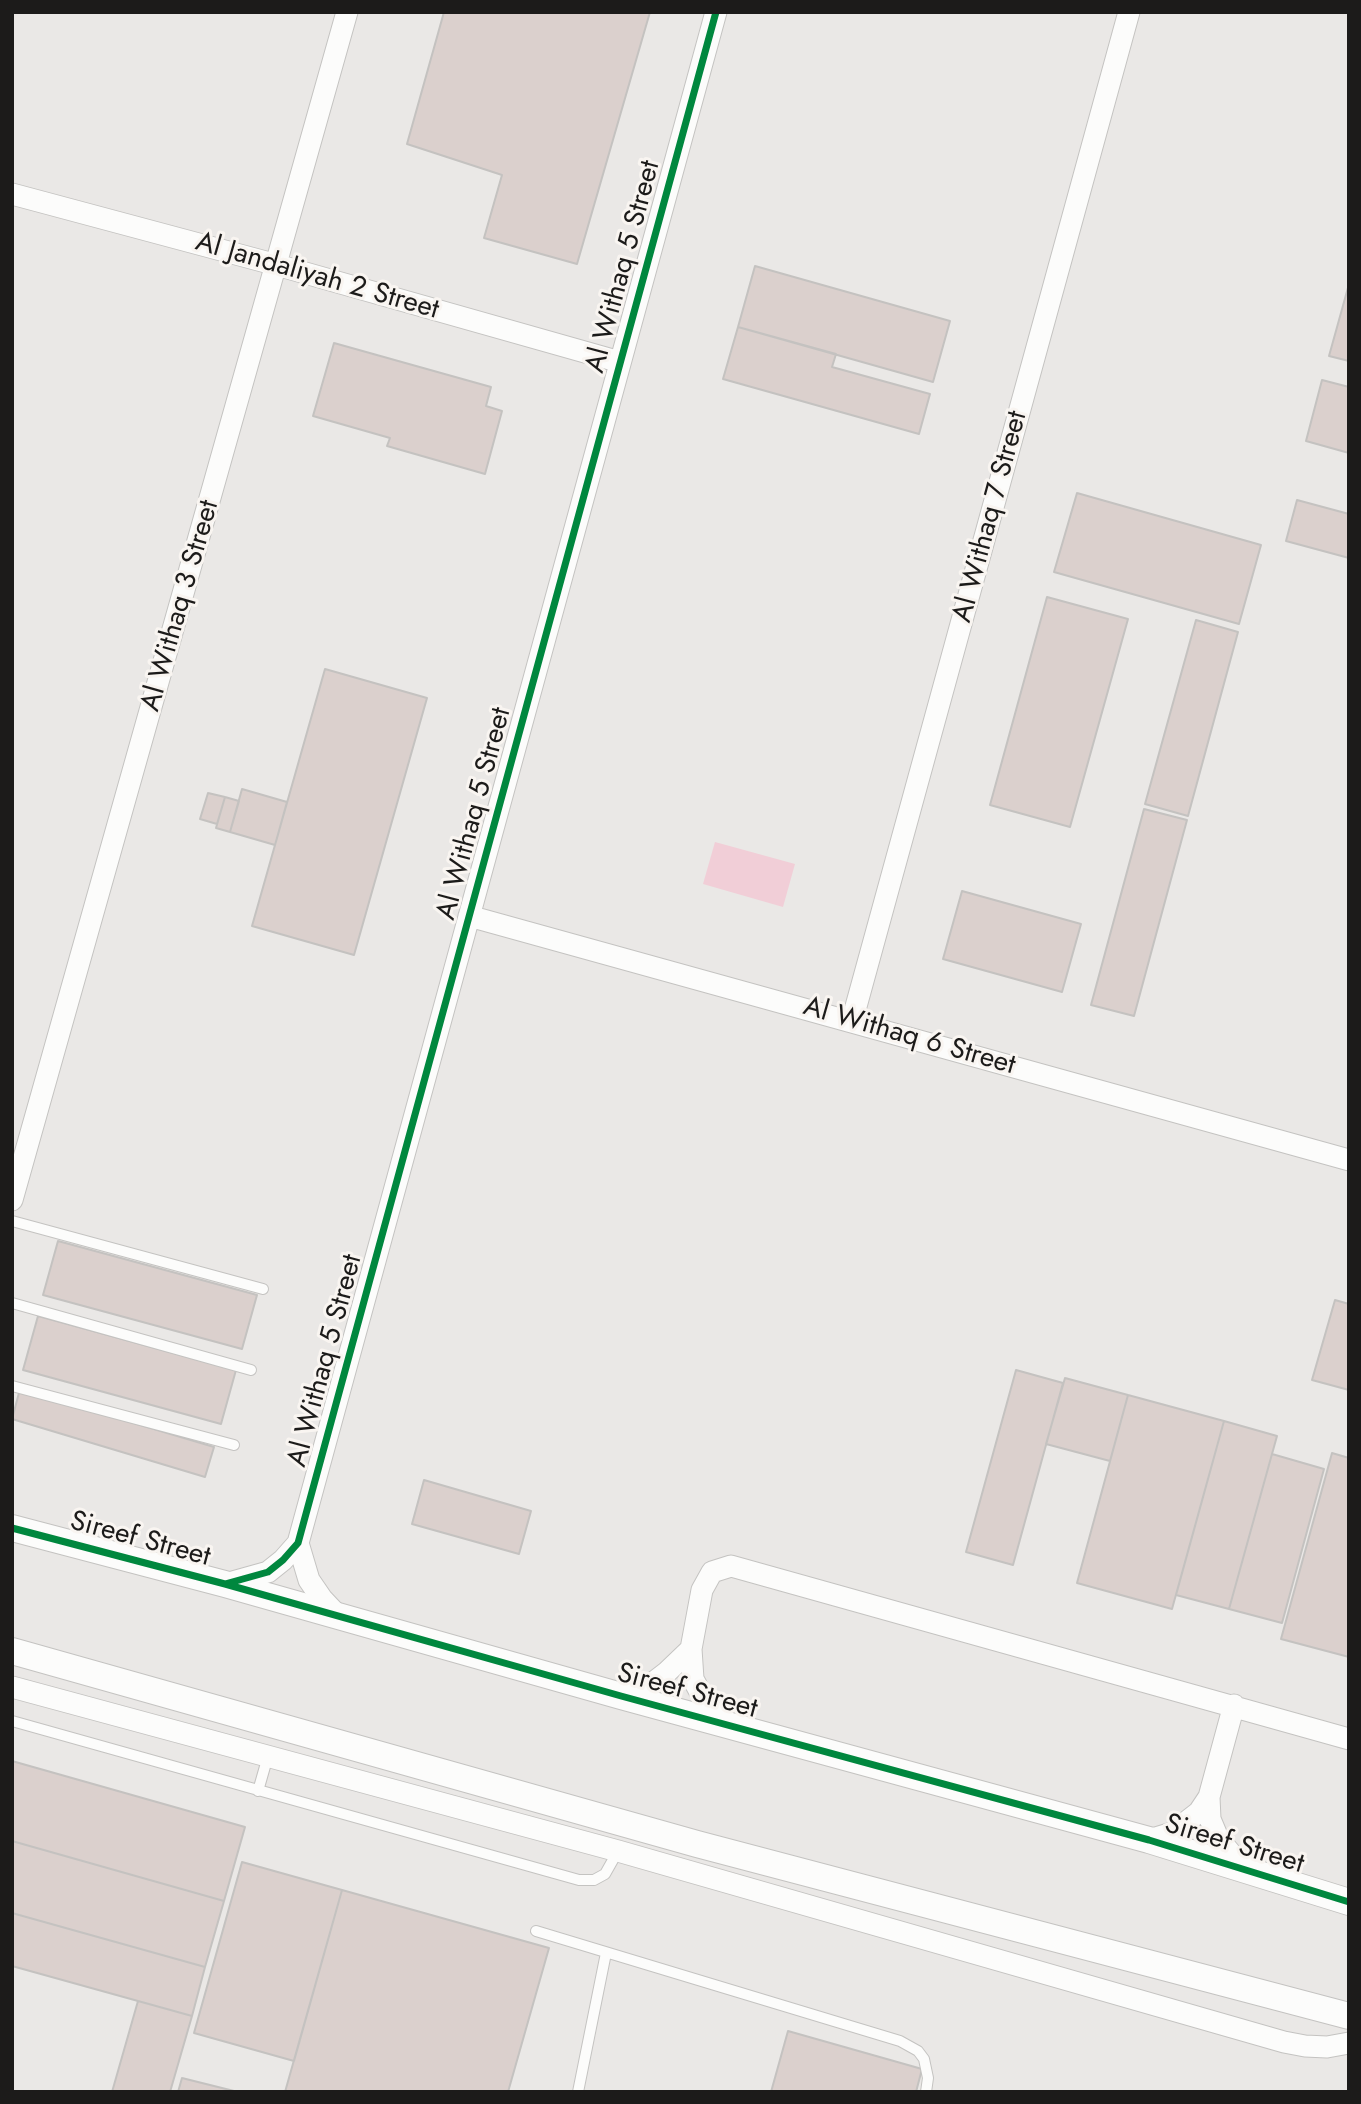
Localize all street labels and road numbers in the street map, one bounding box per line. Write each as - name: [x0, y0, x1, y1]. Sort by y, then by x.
- street label: Al Withaq 5 Street: [579, 157, 669, 377]
- street label: Al Jandaliyah 2 Street: [192, 226, 442, 328]
- street label: Al Withaq 7 Street: [947, 408, 1035, 626]
- street label: Al Withaq 3 Street: [135, 497, 227, 715]
- street label: Al Withaq 5 Street: [430, 704, 520, 924]
- street label: Al Withaq 6 Street: [799, 991, 1019, 1083]
- street label: Al Withaq 5 Street: [281, 1251, 371, 1471]
- street label: Sireef Street: [66, 1505, 214, 1575]
- street label: Sireef Street: [613, 1657, 761, 1727]
- street label: Sireef Street: [1160, 1808, 1308, 1882]

